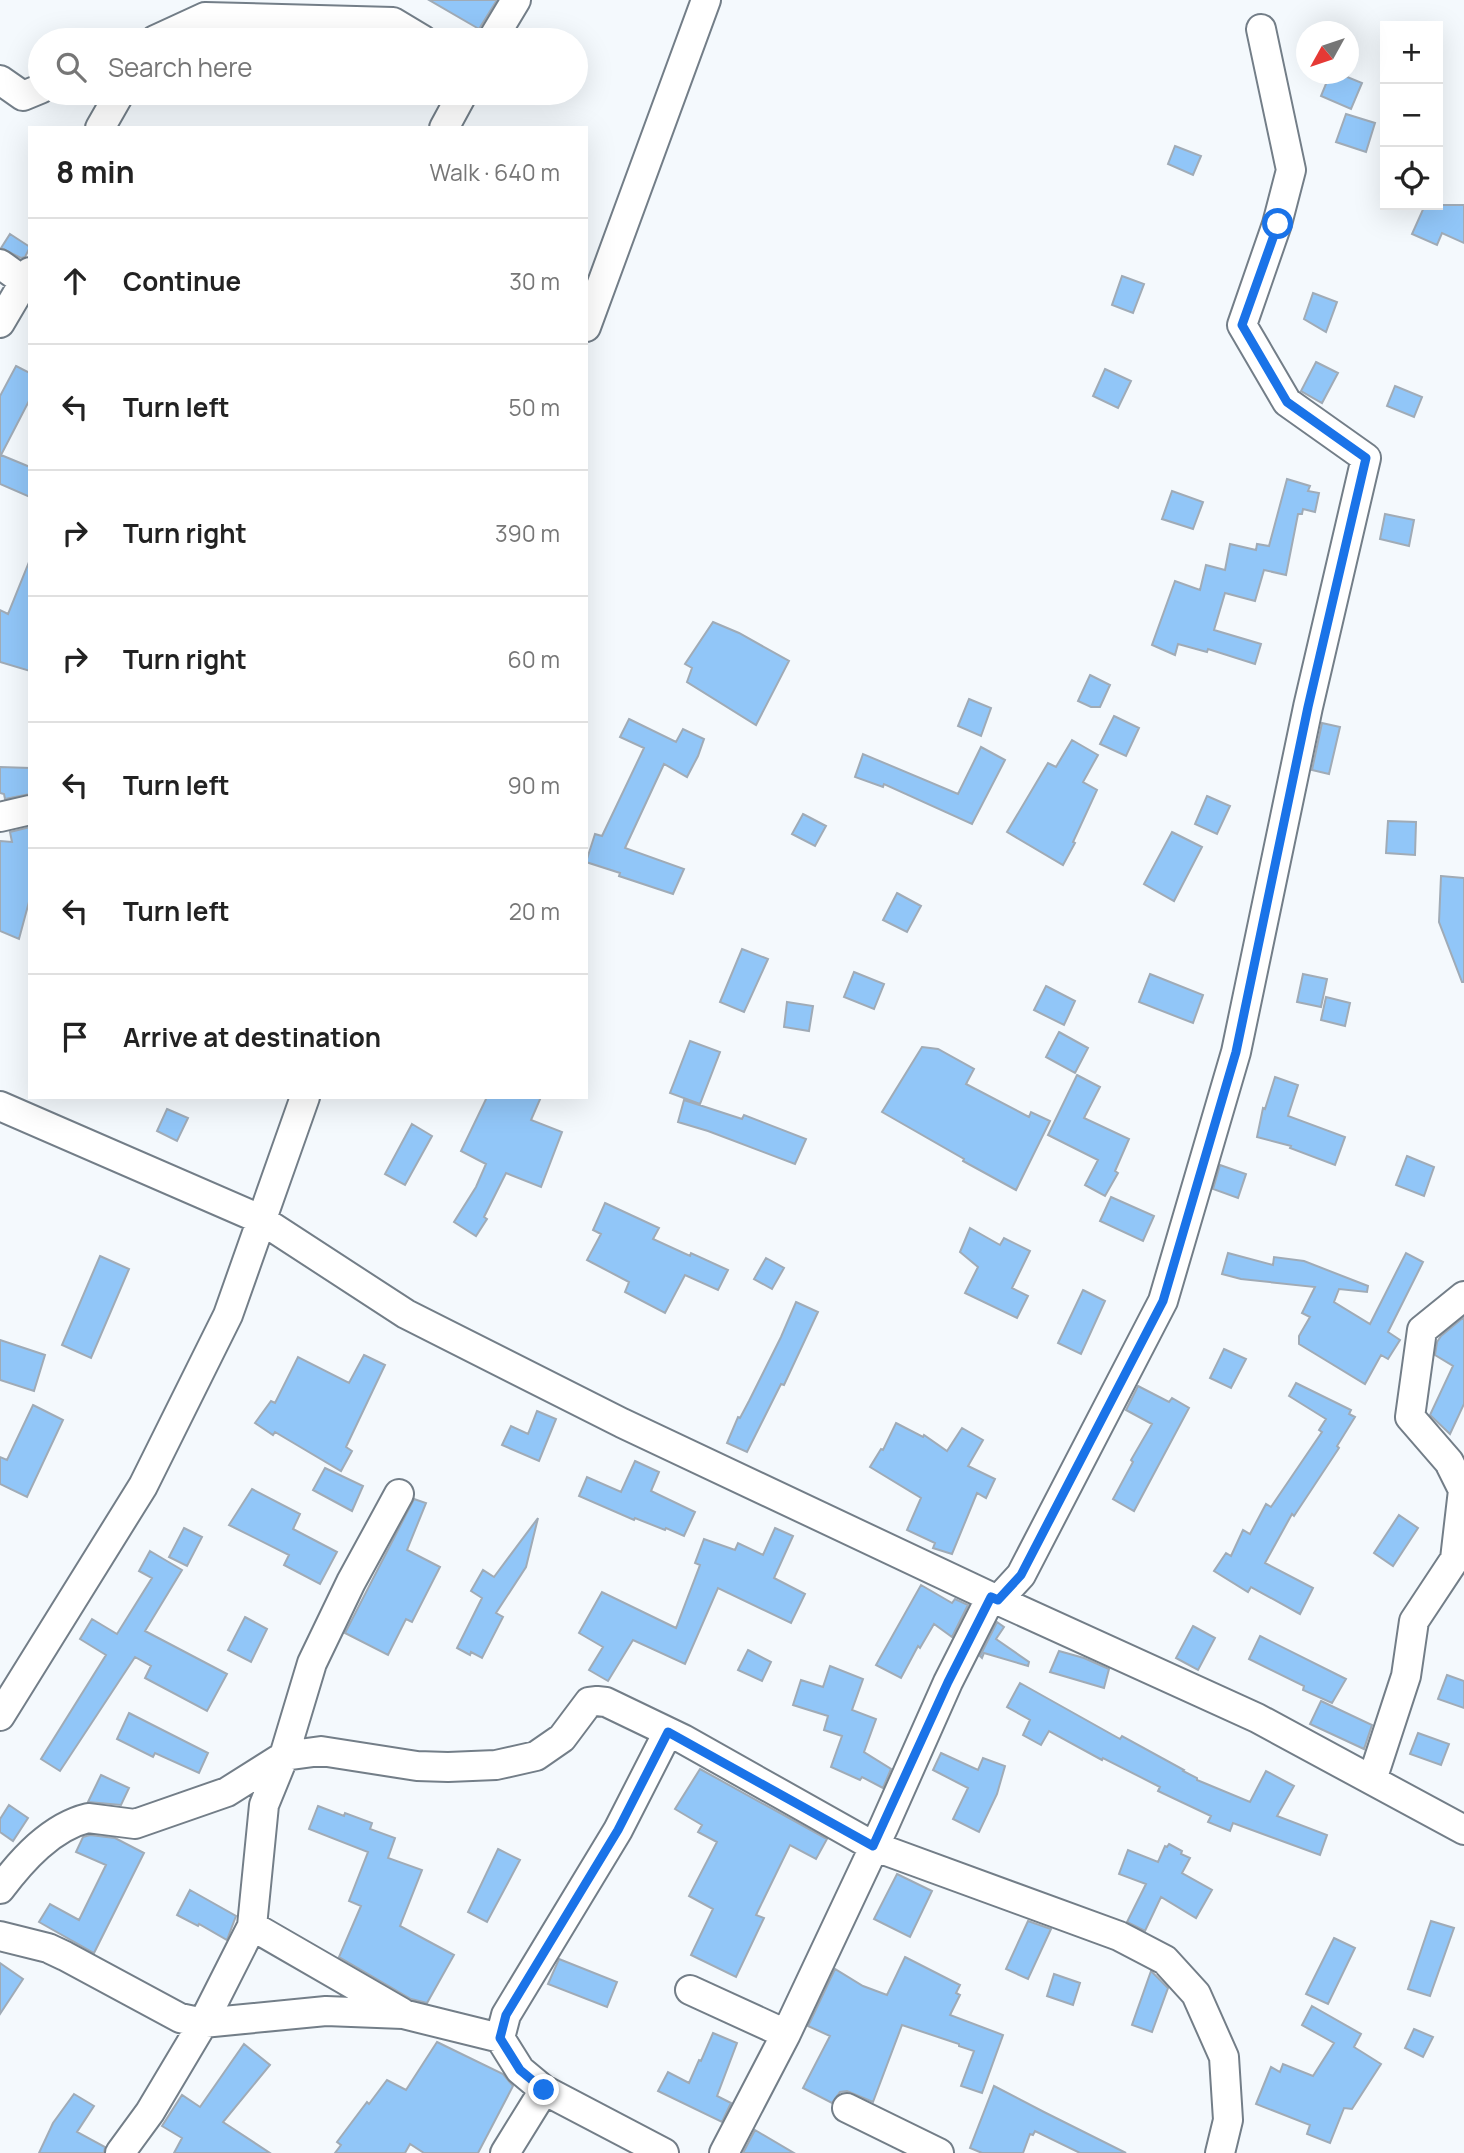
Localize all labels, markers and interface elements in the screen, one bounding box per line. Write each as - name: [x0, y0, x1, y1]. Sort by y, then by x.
- north arrow: [1296, 21, 1359, 84]
- map controls: [1380, 21, 1443, 210]
- button: +: [1380, 21, 1443, 84]
- search box: [28, 28, 588, 105]
- icon: search: [52, 48, 90, 86]
- text: Search here: [108, 49, 253, 85]
- button: −: [1380, 84, 1443, 147]
- button: locate: [1380, 147, 1443, 210]
- text: 8 min: [56, 151, 135, 192]
- text: Walk · 640 m: [430, 156, 560, 188]
- route start: [1262, 208, 1293, 239]
- icon: ahead: [56, 262, 94, 300]
- text: Continue: [123, 263, 241, 299]
- text: 30 m: [509, 265, 560, 297]
- icon: left: [56, 388, 94, 426]
- text: Turn left: [123, 389, 230, 425]
- text: 50 m: [509, 391, 560, 423]
- icon: right: [56, 514, 94, 552]
- text: Turn right: [123, 515, 247, 551]
- text: 390 m: [495, 517, 560, 549]
- icon: right: [56, 640, 94, 678]
- text: Turn right: [123, 641, 247, 677]
- text: 60 m: [508, 643, 560, 675]
- icon: left: [56, 766, 94, 804]
- text: Turn left: [123, 767, 230, 803]
- text: 90 m: [508, 769, 560, 801]
- icon: left: [56, 892, 94, 930]
- text: Turn left: [123, 893, 230, 929]
- text: 20 m: [509, 895, 560, 927]
- icon: arrive: [56, 1018, 94, 1056]
- text: Arrive at destination: [123, 1019, 381, 1055]
- route end: [528, 2074, 559, 2105]

